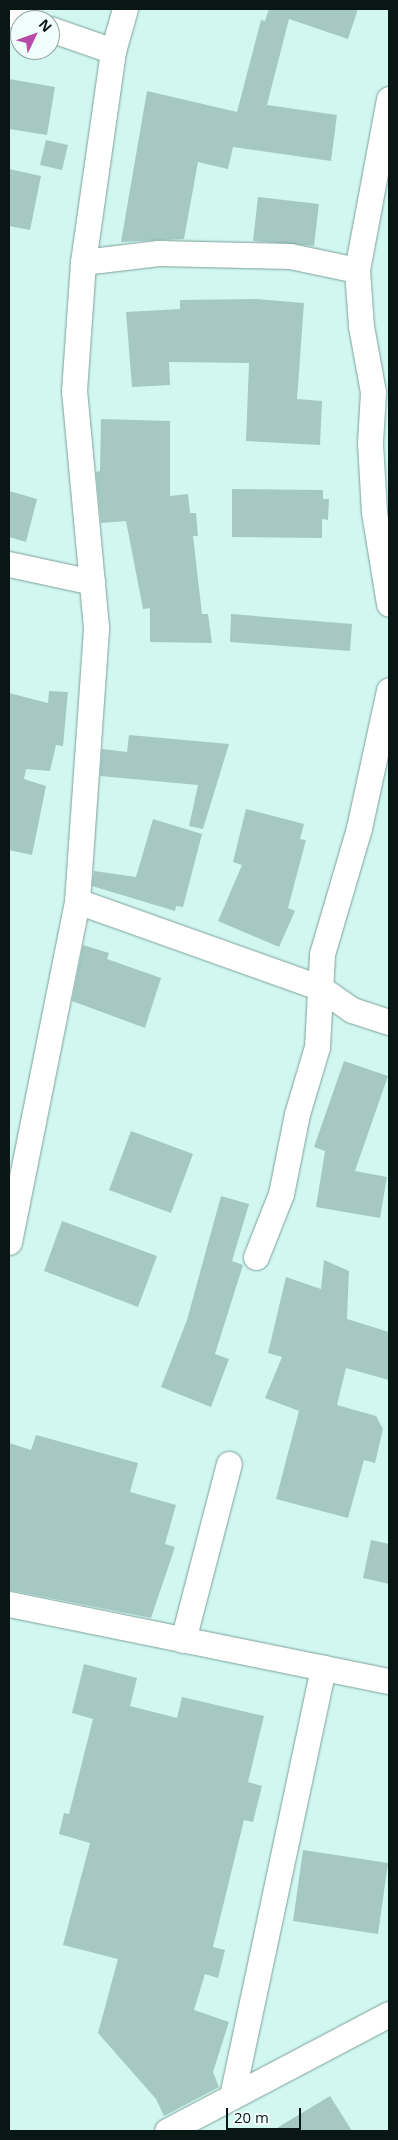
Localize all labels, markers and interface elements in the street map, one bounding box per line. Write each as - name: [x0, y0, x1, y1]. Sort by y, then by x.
- north arrow: [10, 10, 60, 60]
- text: N: [35, 15, 57, 36]
- scale bar: [228, 2098, 303, 2130]
- text: 20 m: [234, 2107, 269, 2127]

